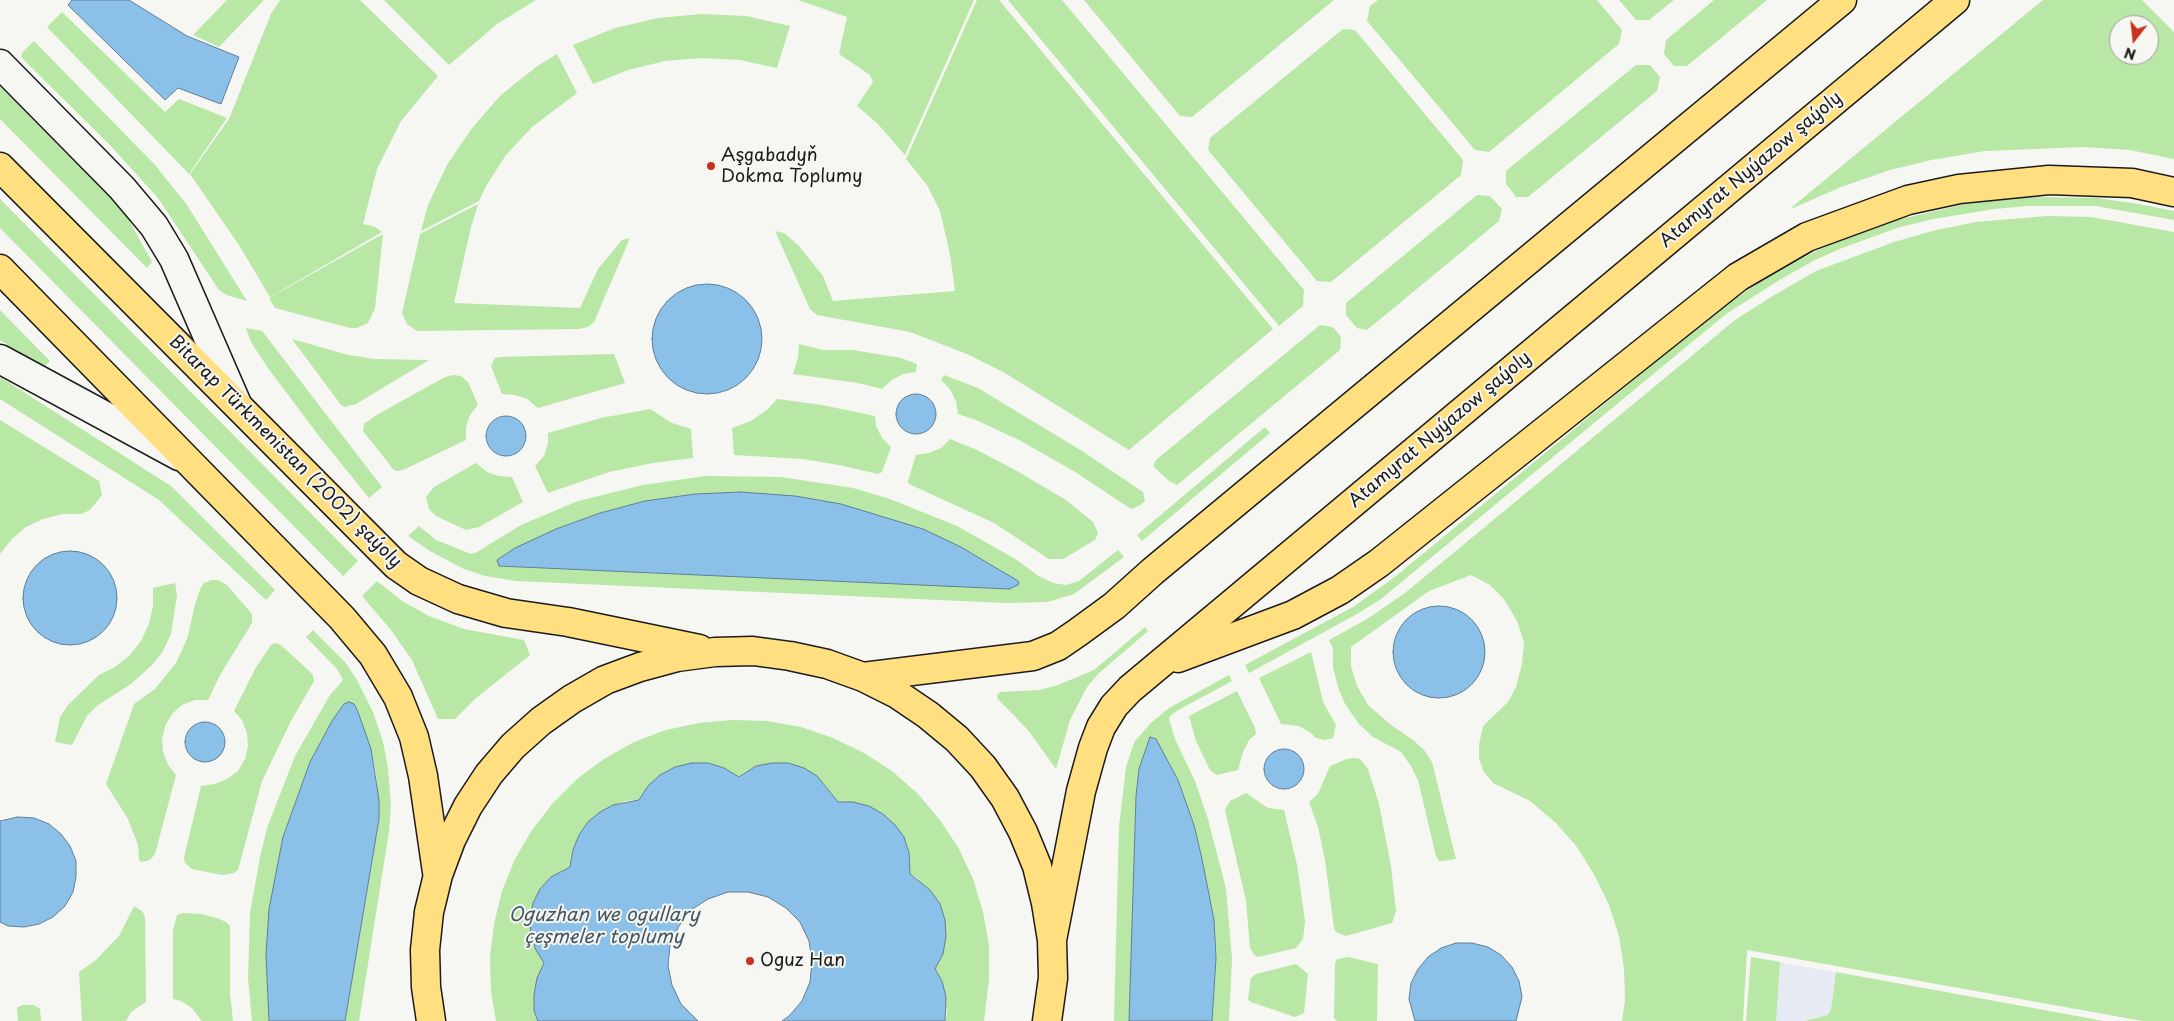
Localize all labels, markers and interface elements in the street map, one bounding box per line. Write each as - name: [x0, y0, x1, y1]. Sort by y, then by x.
- north arrow: [2109, 15, 2159, 65]
- text: N: [2122, 42, 2138, 66]
- street label: Atamyrat Nyýazow şaýoly: [1656, 87, 1846, 253]
- place label: Aşgabadyň Dokma Toplumy: [721, 145, 862, 188]
- marker: Aşgabadyň Dokma Toplumy: [705, 160, 717, 172]
- street label: Bitarap Türkmenistan (2002) şaýoly: [164, 331, 406, 573]
- street label: Atamyrat Nyýazow şaýoly: [1345, 347, 1535, 513]
- water label: Oguzhan we ogullary çeşmeler toplumy: [508, 905, 700, 949]
- place label: Oguz Han: [760, 950, 845, 972]
- marker: Oguz Han: [744, 955, 756, 967]

